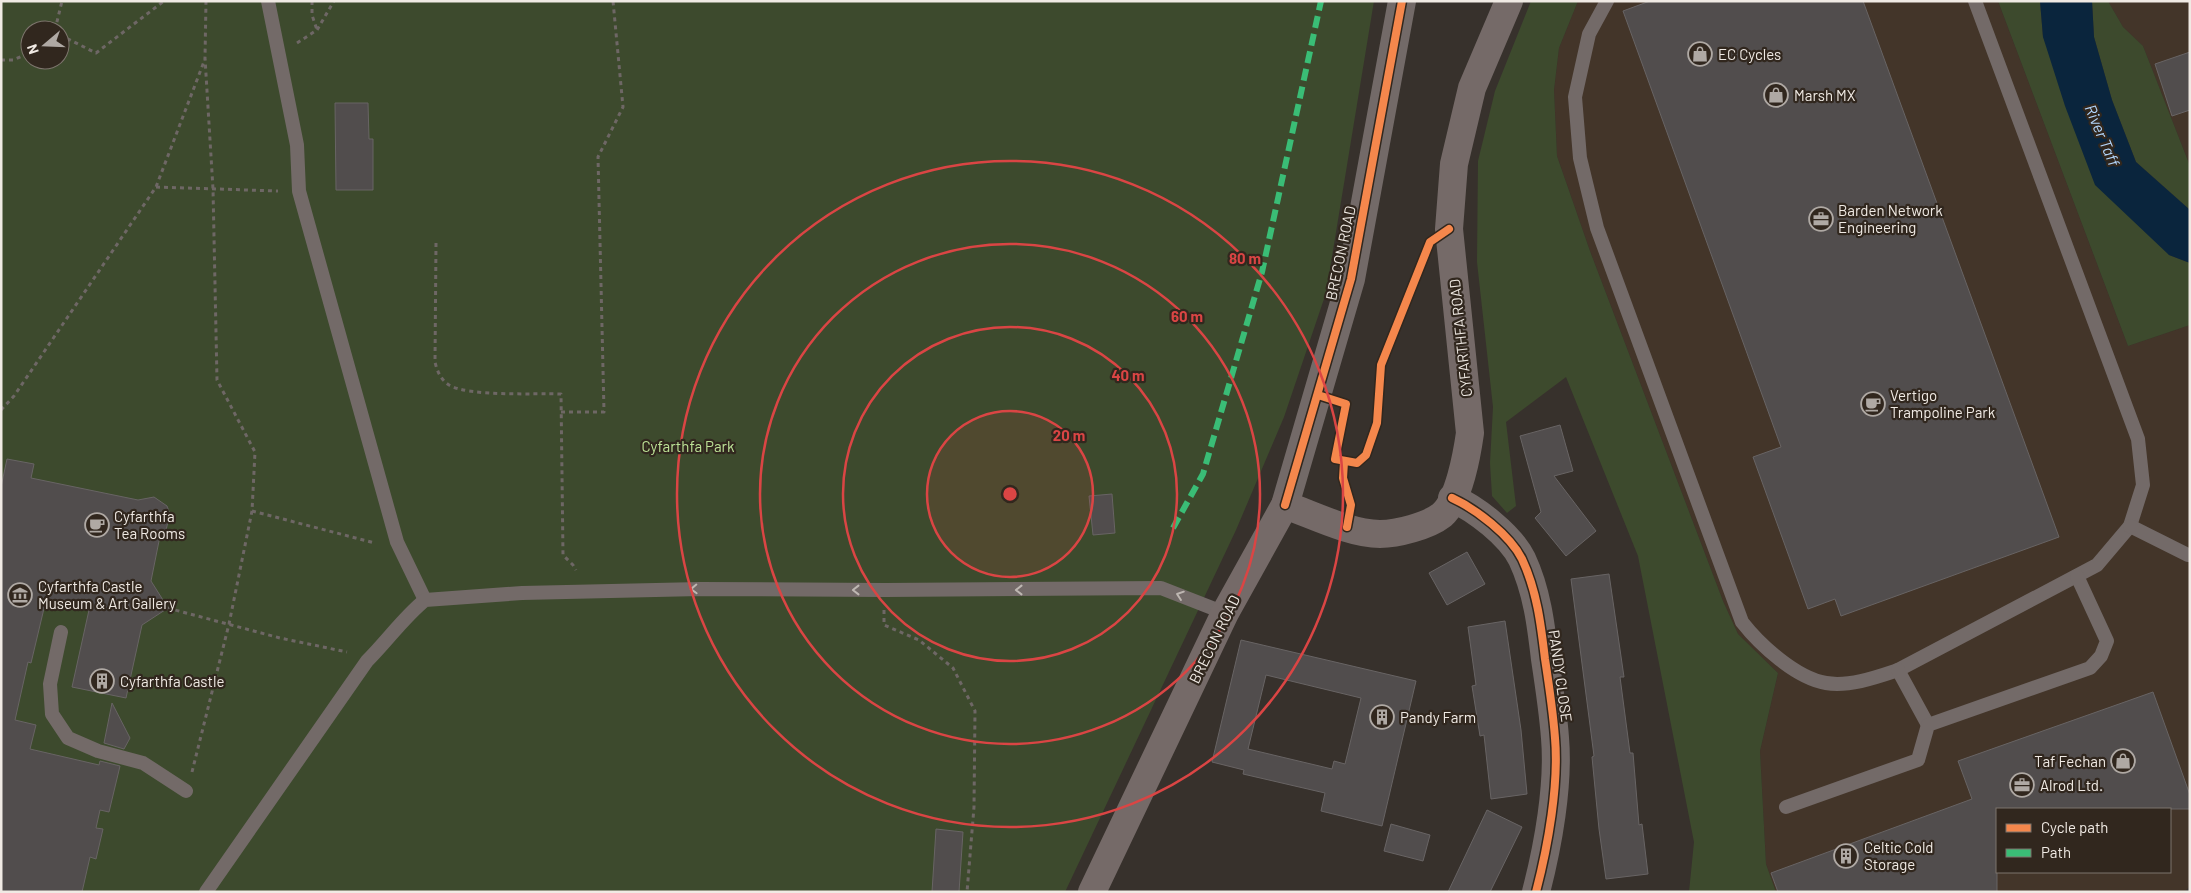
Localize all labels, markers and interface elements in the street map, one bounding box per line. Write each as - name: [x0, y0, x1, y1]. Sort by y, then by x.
- north arrow: [20, 20, 70, 70]
- shop icon: EC Cycles: [1687, 41, 1713, 67]
- text: N: [23, 42, 42, 57]
- place label: EC Cycles: [1718, 45, 1781, 63]
- shop icon: Marsh MX: [1763, 82, 1789, 108]
- place label: Marsh MX: [1794, 86, 1856, 104]
- water label: River Taff: [2082, 101, 2125, 169]
- place label: Barden Network Engineering: [1838, 201, 1943, 236]
- street label: BRECON ROAD: [1321, 204, 1359, 302]
- office icon: Barden Network Engineering: [1808, 206, 1834, 232]
- text: 80 m: [1229, 249, 1261, 267]
- street label: CYFARTHFA ROAD: [1445, 278, 1475, 398]
- text: 60 m: [1171, 307, 1203, 325]
- text: 40 m: [1111, 366, 1145, 384]
- place label: Vertigo Trampoline Park: [1890, 386, 1996, 421]
- cafe icon: Vertigo Trampoline Park: [1860, 391, 1886, 417]
- text: 20 m: [1053, 426, 1085, 444]
- park label: Cyfarthfa Park: [641, 437, 735, 455]
- centre of rings: [1001, 485, 1019, 503]
- place label: Cyfarthfa Tea Rooms: [114, 507, 185, 542]
- cafe icon: Cyfarthfa Tea Rooms: [84, 512, 110, 538]
- place label: Cyfarthfa Castle Museum & Art Gallery: [38, 577, 176, 612]
- museum icon: Cyfarthfa Castle Museum & Art Gallery: [7, 582, 33, 608]
- one-way arrow: [689, 584, 697, 594]
- one-way arrow: [852, 585, 860, 595]
- one-way arrow: [1014, 585, 1022, 595]
- one-way arrow: [1176, 591, 1185, 601]
- street label: BRECON ROAD: [1185, 592, 1243, 686]
- street label: PANDY CLOSE: [1546, 629, 1576, 723]
- building icon: Cyfarthfa Castle: [89, 668, 115, 694]
- place label: Cyfarthfa Castle: [120, 672, 224, 690]
- building icon: Pandy Farm: [1369, 704, 1395, 730]
- place label: Pandy Farm: [1400, 708, 1476, 726]
- shop icon: Taf Fechan: [2110, 748, 2136, 774]
- place label: Taf Fechan: [2034, 752, 2106, 770]
- office icon: Alrod Ltd.: [2009, 772, 2035, 798]
- place label: Alrod Ltd.: [2040, 776, 2103, 794]
- legend: [1996, 808, 2171, 873]
- text: Cycle path: [2041, 818, 2108, 836]
- place label: Celtic Cold Storage: [1864, 838, 1934, 873]
- building icon: Celtic Cold Storage: [1833, 843, 1859, 869]
- text: Path: [2041, 843, 2071, 861]

